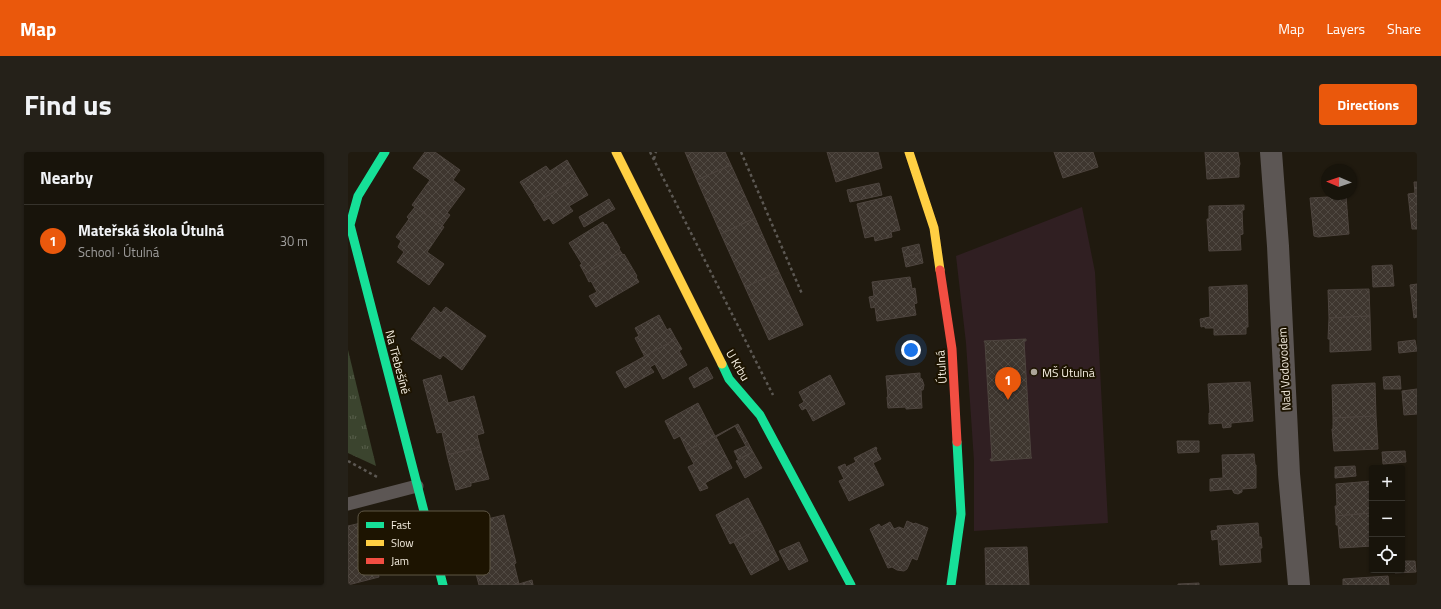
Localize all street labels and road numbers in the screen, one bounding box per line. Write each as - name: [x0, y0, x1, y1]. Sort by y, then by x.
- street label: Nad Vodovodem: [1272, 327, 1296, 411]
- street label: Na Třebešíně: [380, 328, 416, 396]
- street label: U Krbu: [721, 346, 755, 384]
- street label: Útulná: [930, 350, 952, 384]

